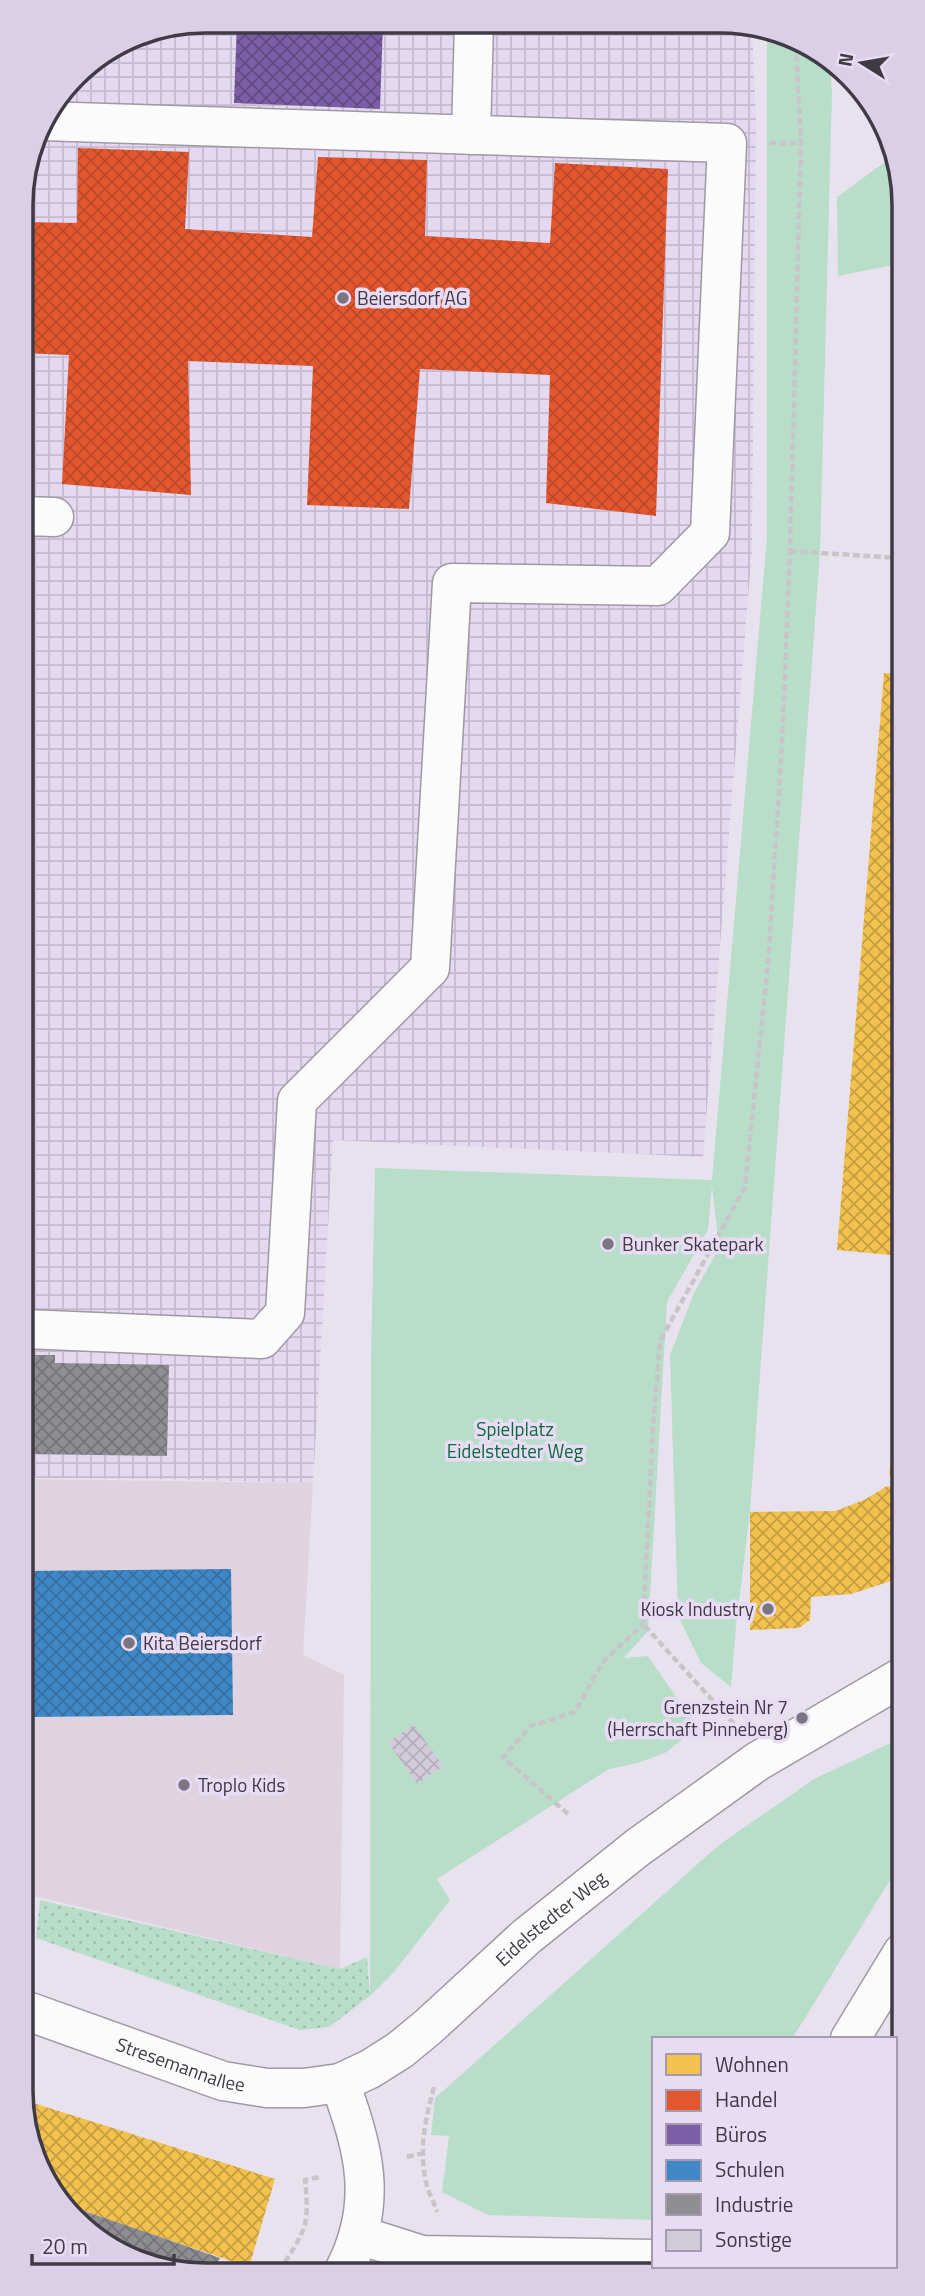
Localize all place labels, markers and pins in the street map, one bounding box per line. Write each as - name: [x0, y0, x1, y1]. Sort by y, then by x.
- place label: Beiersdorf AG: [357, 283, 467, 312]
- marker: Beiersdorf AG: [335, 290, 351, 306]
- place label: Bunker Skatepark: [622, 1229, 764, 1258]
- marker: Bunker Skatepark: [600, 1236, 616, 1252]
- place label: Kiosk Industry: [641, 1594, 754, 1623]
- marker: Kiosk Industry: [760, 1601, 776, 1617]
- place label: Kita Beiersdorf: [143, 1628, 262, 1657]
- marker: Kita Beiersdorf: [121, 1635, 137, 1651]
- place label: Grenzstein Nr 7 (Herrschaft Pinneberg): [607, 1692, 788, 1743]
- marker: Grenzstein Nr 7 (Herrschaft Pinneberg): [794, 1710, 810, 1726]
- place label: Troplo Kids: [198, 1770, 285, 1799]
- marker: Troplo Kids: [176, 1777, 192, 1793]

